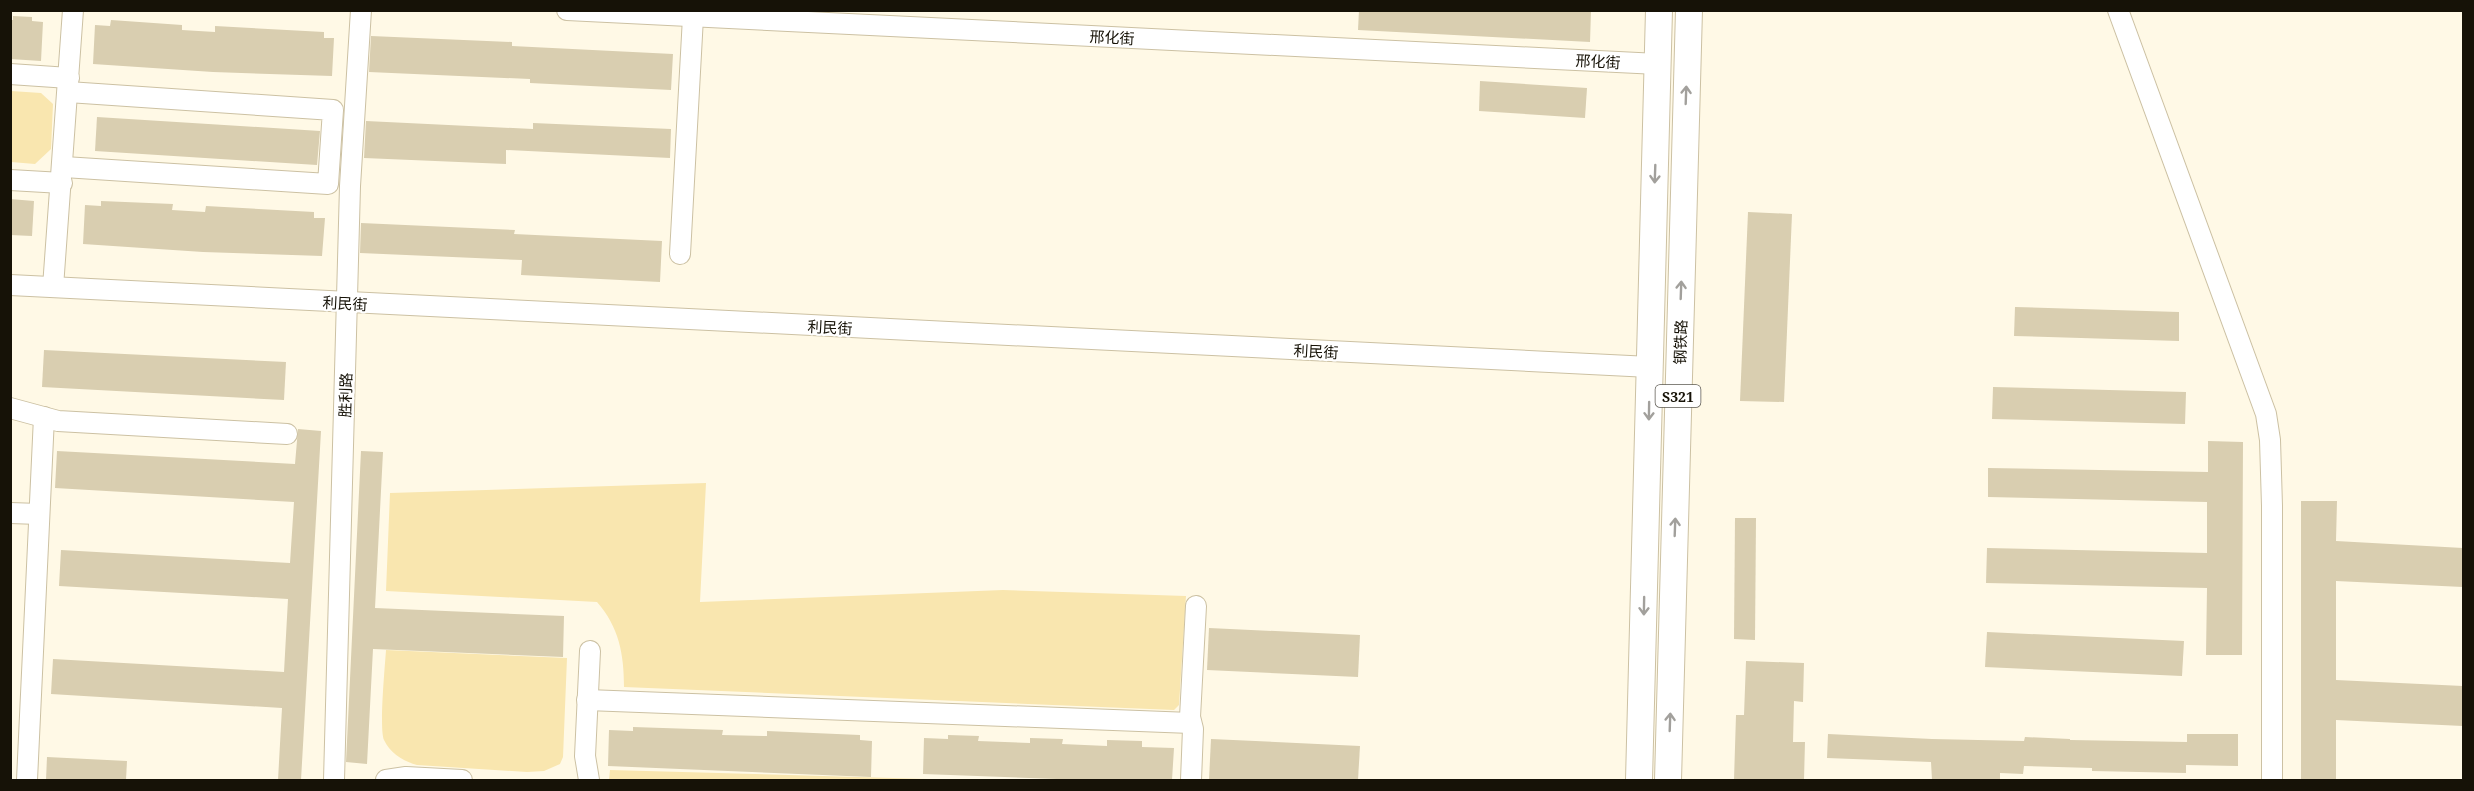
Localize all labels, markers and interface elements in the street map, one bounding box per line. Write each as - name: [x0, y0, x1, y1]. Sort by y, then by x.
- street label: 邢化街: [1089, 26, 1135, 48]
- street label: 邢化街: [1575, 50, 1621, 72]
- one-way arrow: [1681, 86, 1692, 106]
- one-way arrow: [1649, 163, 1661, 183]
- one-way arrow: [1675, 281, 1687, 301]
- street label: 利民街: [322, 292, 368, 314]
- street label: 利民街: [807, 316, 853, 338]
- street label: 钢铁路: [1669, 319, 1691, 365]
- street label: 利民街: [1293, 340, 1339, 362]
- street label: 胜利路: [334, 372, 356, 418]
- road number: S321: [1656, 385, 1700, 407]
- one-way arrow: [1643, 400, 1655, 420]
- one-way arrow: [1669, 518, 1681, 538]
- one-way arrow: [1638, 595, 1650, 615]
- one-way arrow: [1664, 713, 1675, 733]

